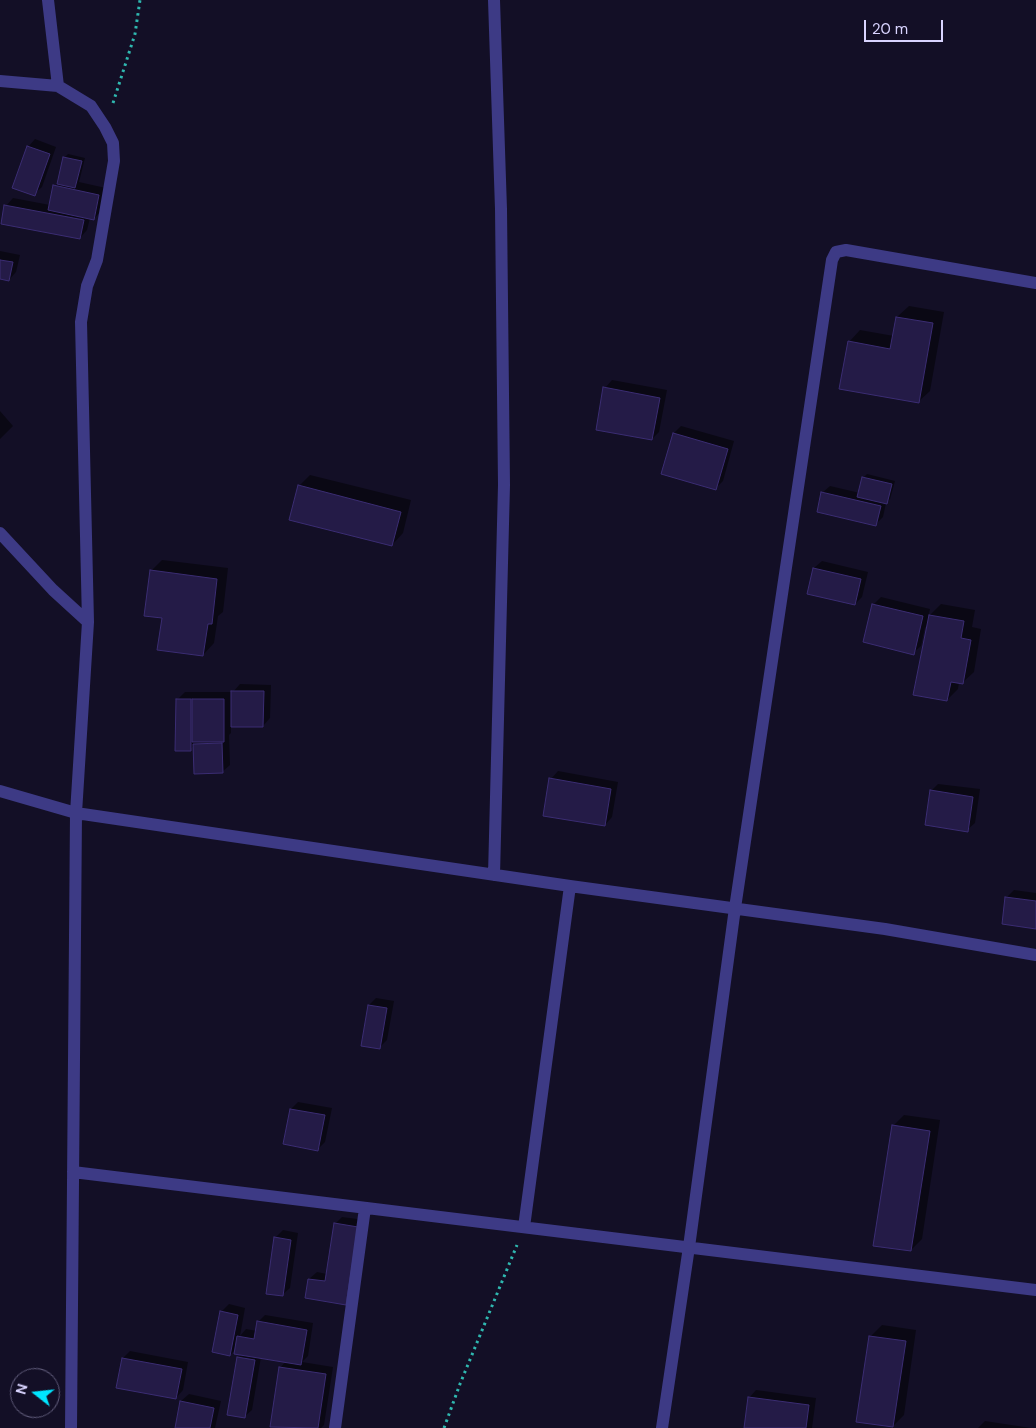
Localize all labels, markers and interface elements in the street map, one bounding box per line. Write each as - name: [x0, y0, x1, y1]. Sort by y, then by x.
- scale bar: [866, 10, 945, 42]
- text: 20 m: [872, 19, 908, 39]
- north arrow: [10, 1368, 60, 1418]
- text: N: [11, 1382, 32, 1397]

